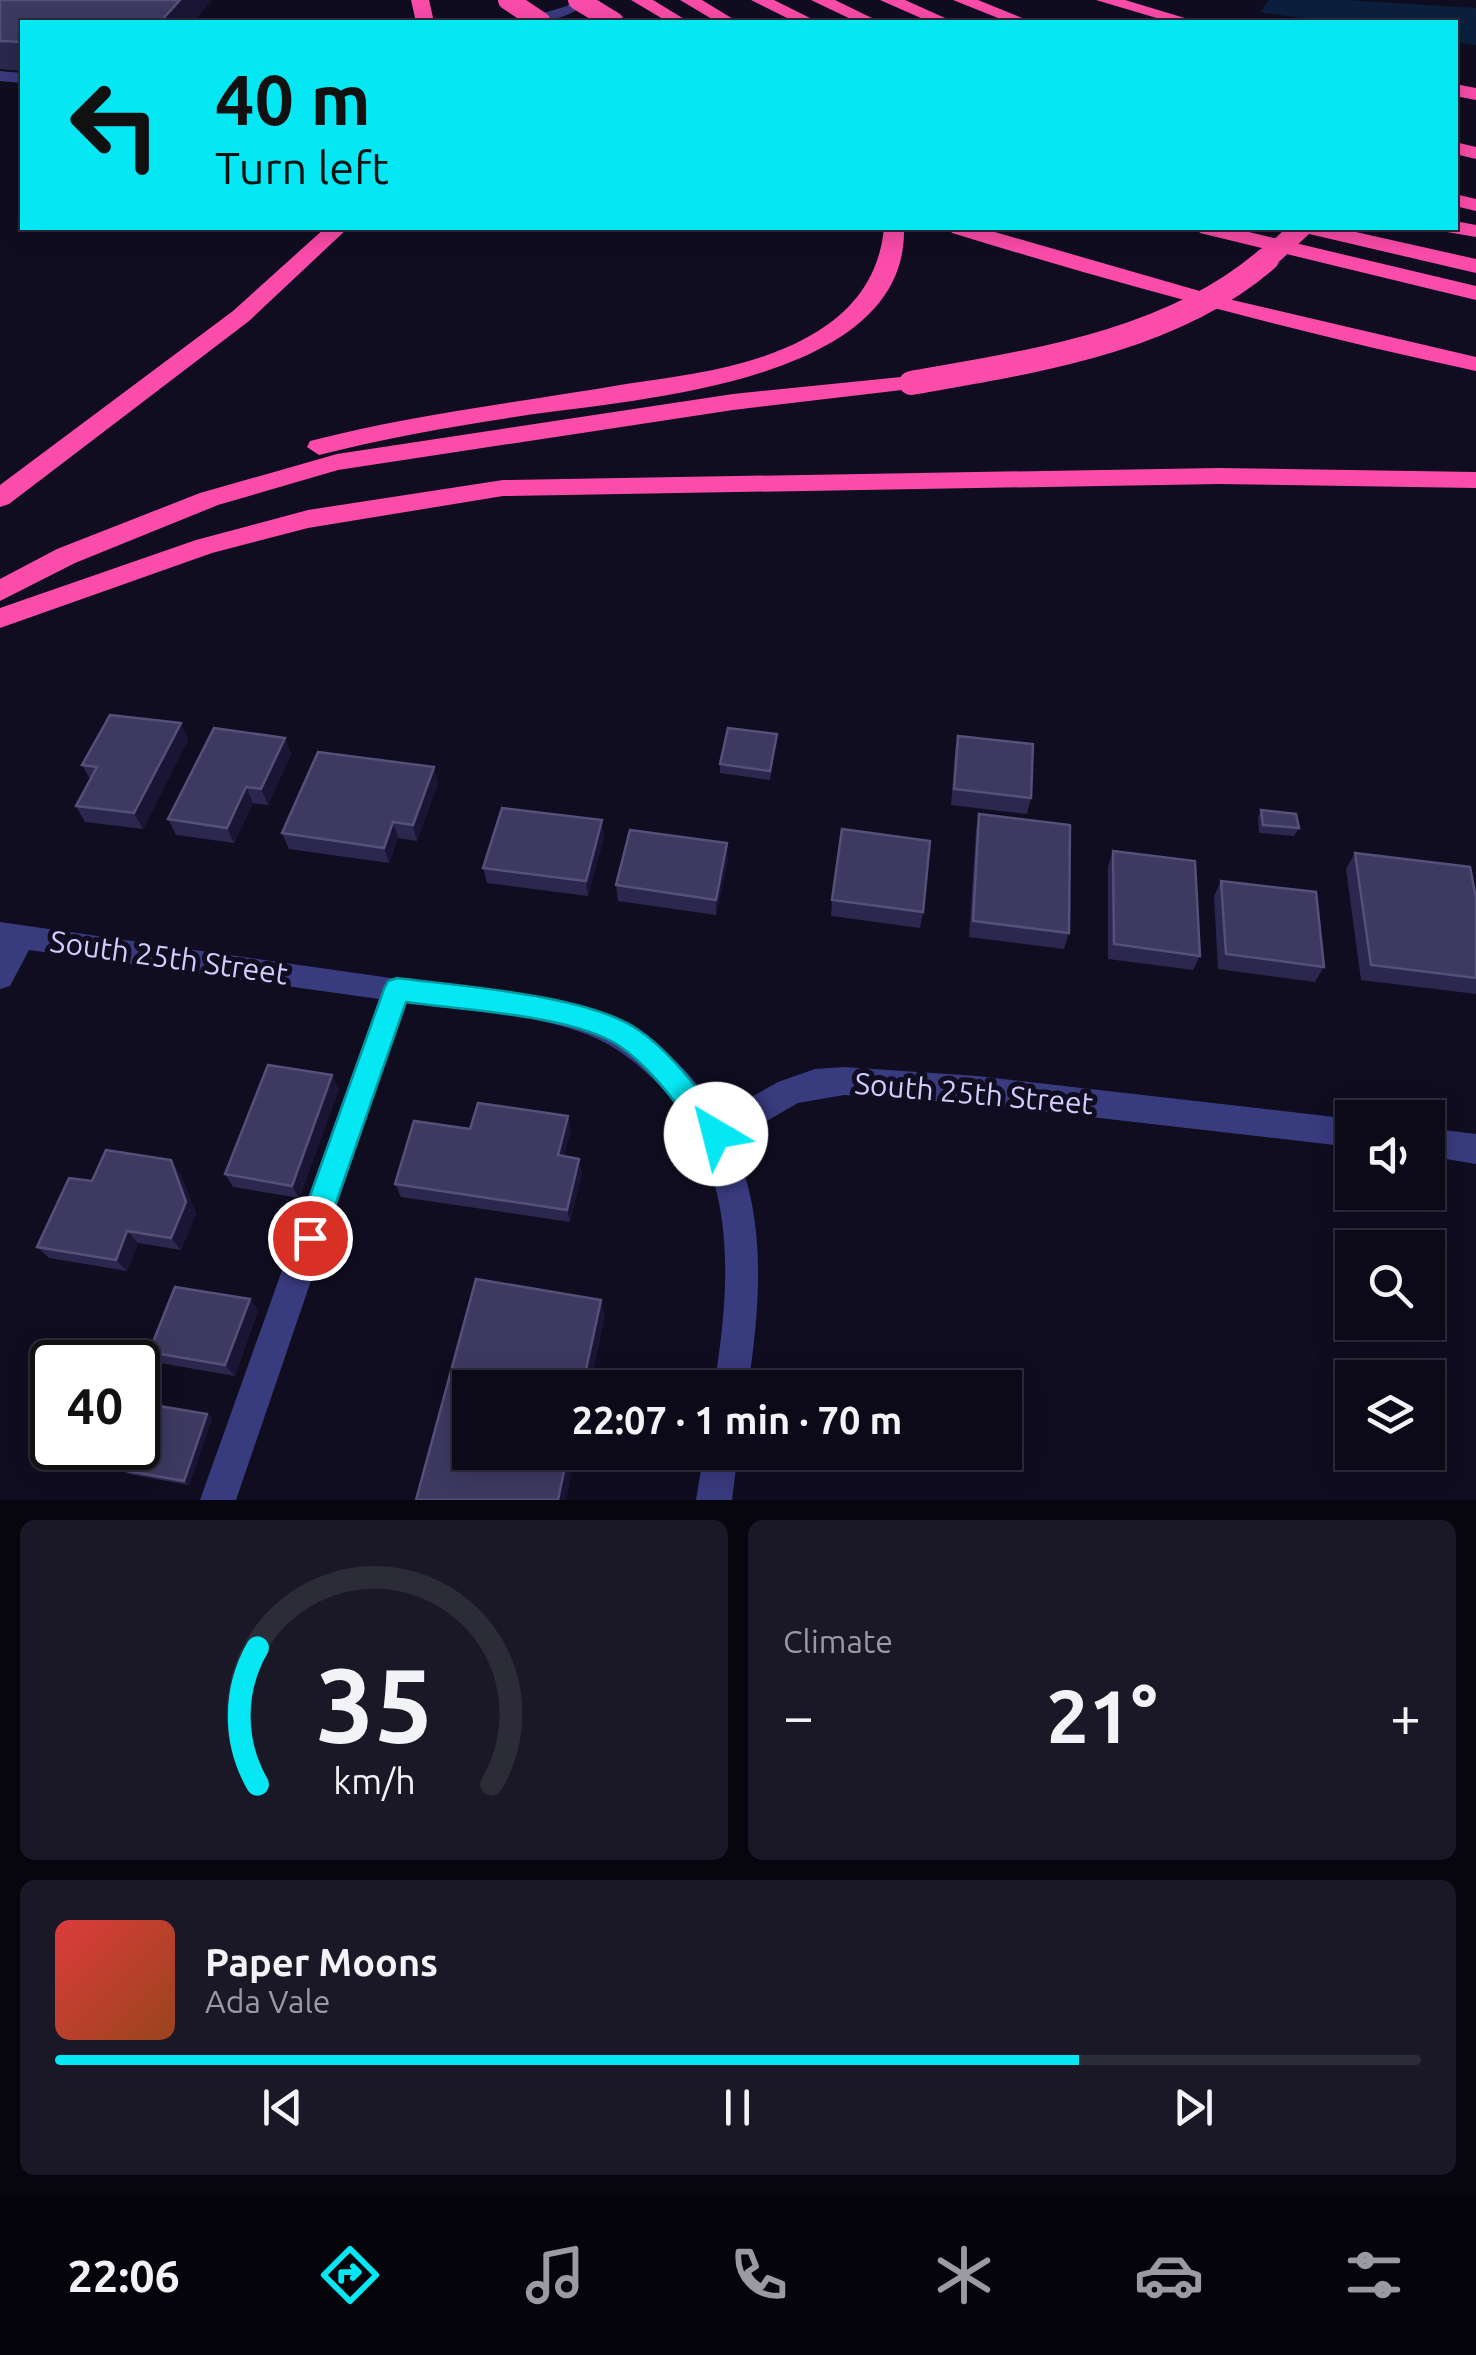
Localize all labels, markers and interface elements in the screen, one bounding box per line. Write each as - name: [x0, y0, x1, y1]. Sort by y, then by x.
- icon: left: [50, 60, 180, 190]
- text: 40 m: [215, 60, 371, 138]
- text: Turn left: [215, 142, 389, 193]
- street label: South 25th Street: [48, 923, 290, 991]
- street label: South 25th Street: [853, 1066, 1095, 1120]
- position arrow: [664, 1082, 768, 1186]
- map controls: [1335, 1100, 1445, 1470]
- button: sound: [1335, 1100, 1445, 1210]
- pin: [268, 1196, 353, 1281]
- icon: arrive: [283, 1211, 338, 1266]
- button: search: [1335, 1230, 1445, 1340]
- speed limit sign: 40: [30, 1340, 160, 1470]
- button: layers: [1335, 1360, 1445, 1470]
- text: 22:07 · 1 min · 70 m: [572, 1399, 902, 1441]
- text: Climate: [783, 1623, 893, 1659]
- text: 35: [315, 1645, 433, 1762]
- text: 21°: [1046, 1673, 1158, 1757]
- text: −: [783, 1685, 814, 1746]
- text: +: [1390, 1685, 1421, 1746]
- text: km/h: [333, 1761, 415, 1801]
- text: Paper Moons: [205, 1941, 438, 1983]
- text: Ada Vale: [205, 1983, 331, 2019]
- icon: previous: [255, 2080, 310, 2135]
- icon: pause: [710, 2080, 765, 2135]
- icon: next: [1166, 2080, 1221, 2135]
- icon: directions: [315, 2240, 385, 2310]
- icon: music: [520, 2240, 590, 2310]
- icon: phone: [724, 2240, 794, 2310]
- icon: climate: [929, 2240, 999, 2310]
- icon: car: [1134, 2240, 1204, 2310]
- icon: filters: [1339, 2240, 1409, 2310]
- text: 22:06: [67, 2250, 180, 2301]

